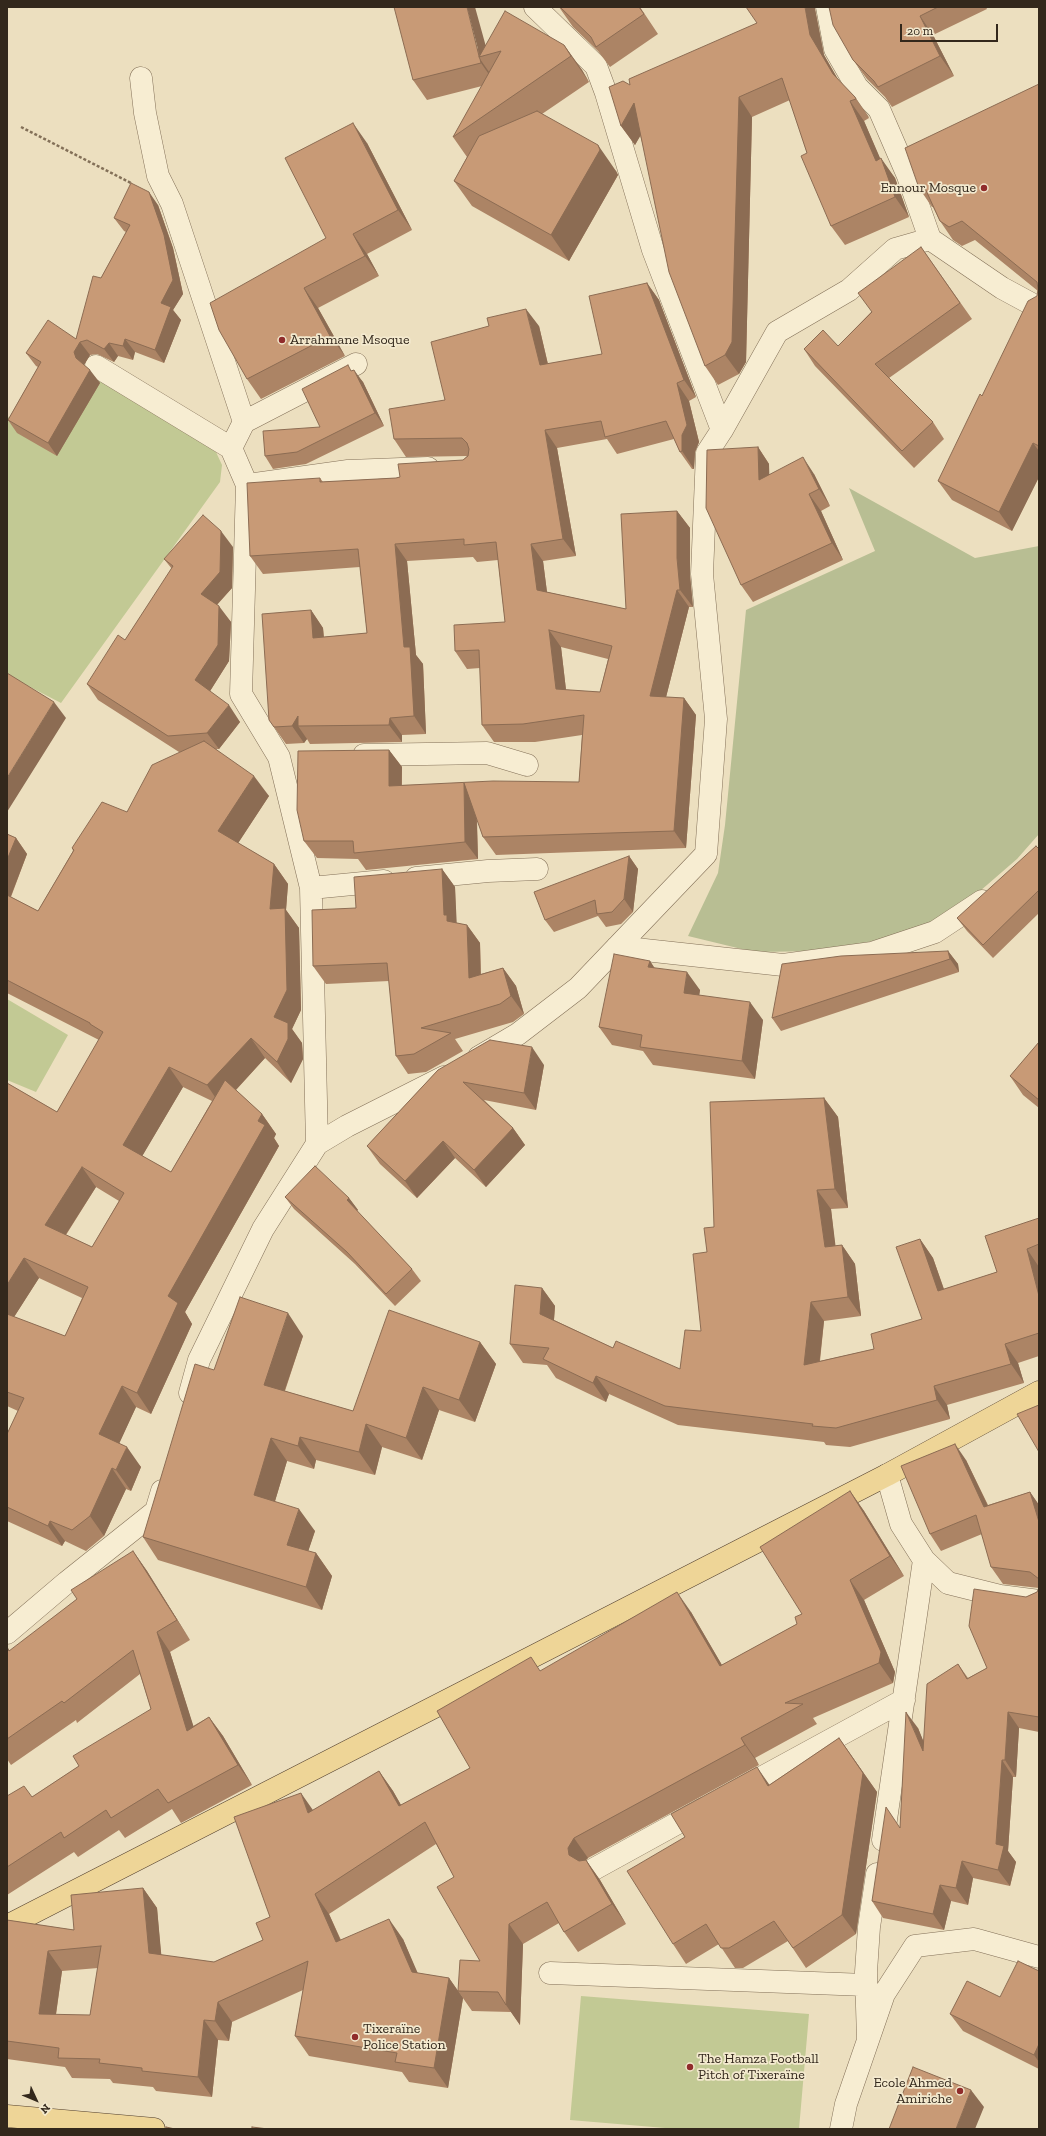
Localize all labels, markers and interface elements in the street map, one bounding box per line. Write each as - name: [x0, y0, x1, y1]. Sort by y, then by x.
- scale bar: [902, 16, 1000, 42]
- text: 20 m: [907, 24, 933, 38]
- place label: Ennour Mosque: [880, 180, 976, 196]
- marker: Ennour Mosque: [979, 183, 989, 193]
- place label: Arrahmane Msoque: [290, 332, 410, 348]
- marker: Arrahmane Msoque: [277, 335, 287, 345]
- place label: Tixeraïne Police Station: [363, 2021, 446, 2054]
- marker: Tixeraïne Police Station: [350, 2032, 360, 2042]
- place label: The Hamza Football Pitch of Tixeraïne: [698, 2051, 819, 2084]
- marker: The Hamza Football Pitch of Tixeraïne: [685, 2062, 695, 2072]
- place label: Ecole Ahmed Amiriche: [873, 2075, 952, 2108]
- north arrow: [16, 2080, 56, 2120]
- marker: Ecole Ahmed Amiriche: [955, 2086, 965, 2096]
- text: N: [37, 2101, 53, 2116]

